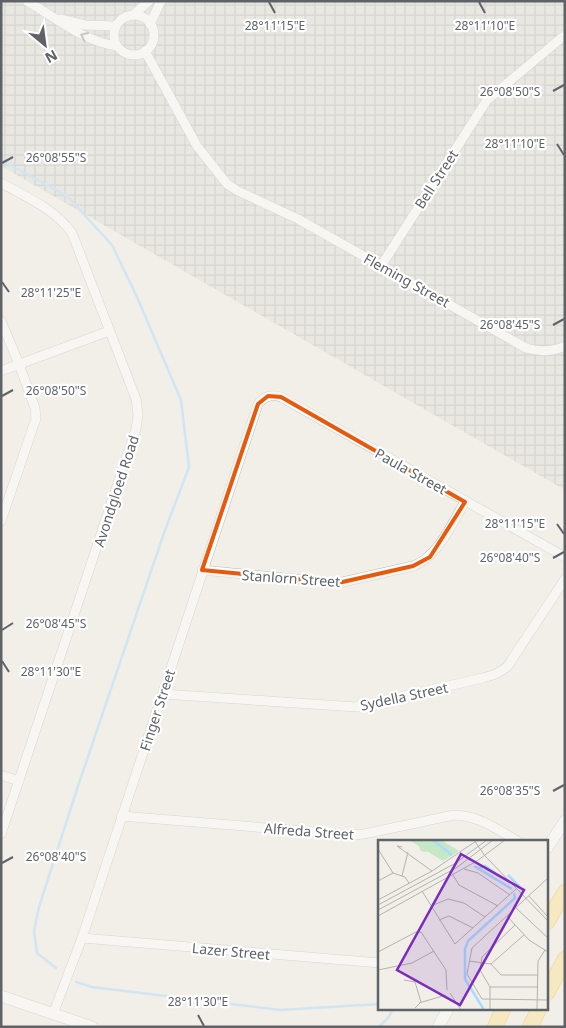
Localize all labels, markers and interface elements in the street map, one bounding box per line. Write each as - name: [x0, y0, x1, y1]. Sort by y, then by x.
- text: 28°11'15"E: [245, 17, 305, 34]
- text: 28°11'10"E: [455, 17, 515, 34]
- north arrow: [20, 20, 70, 70]
- one-way arrow: [80, 32, 89, 43]
- text: N: [42, 46, 61, 68]
- text: 26°08'50"S: [480, 83, 541, 100]
- text: 28°11'10"E: [485, 135, 545, 152]
- street label: Bell Street: [410, 146, 462, 212]
- text: 26°08'55"S: [26, 149, 87, 166]
- street label: Fleming Street: [361, 249, 453, 311]
- text: 28°11'25"E: [21, 284, 81, 301]
- text: 26°08'45"S: [480, 316, 541, 333]
- text: 26°08'50"S: [26, 382, 87, 399]
- street label: Avondgloed Road: [89, 433, 143, 549]
- street label: Paula Street: [372, 443, 450, 499]
- text: 28°11'15"E: [485, 515, 545, 532]
- text: 26°08'40"S: [480, 549, 541, 566]
- street label: Stanlorn Street: [241, 565, 341, 591]
- text: 26°08'45"S: [26, 615, 87, 632]
- text: 28°11'30"E: [21, 663, 81, 680]
- street label: Finger Street: [135, 667, 179, 753]
- street label: Sydella Street: [358, 677, 450, 715]
- text: 26°08'35"S: [480, 782, 541, 799]
- street label: Alfreda Street: [263, 818, 355, 844]
- inset map: [378, 840, 548, 1010]
- text: 26°08'40"S: [26, 848, 87, 865]
- street label: Lazer Street: [191, 938, 271, 964]
- text: 28°11'30"E: [168, 993, 228, 1010]

